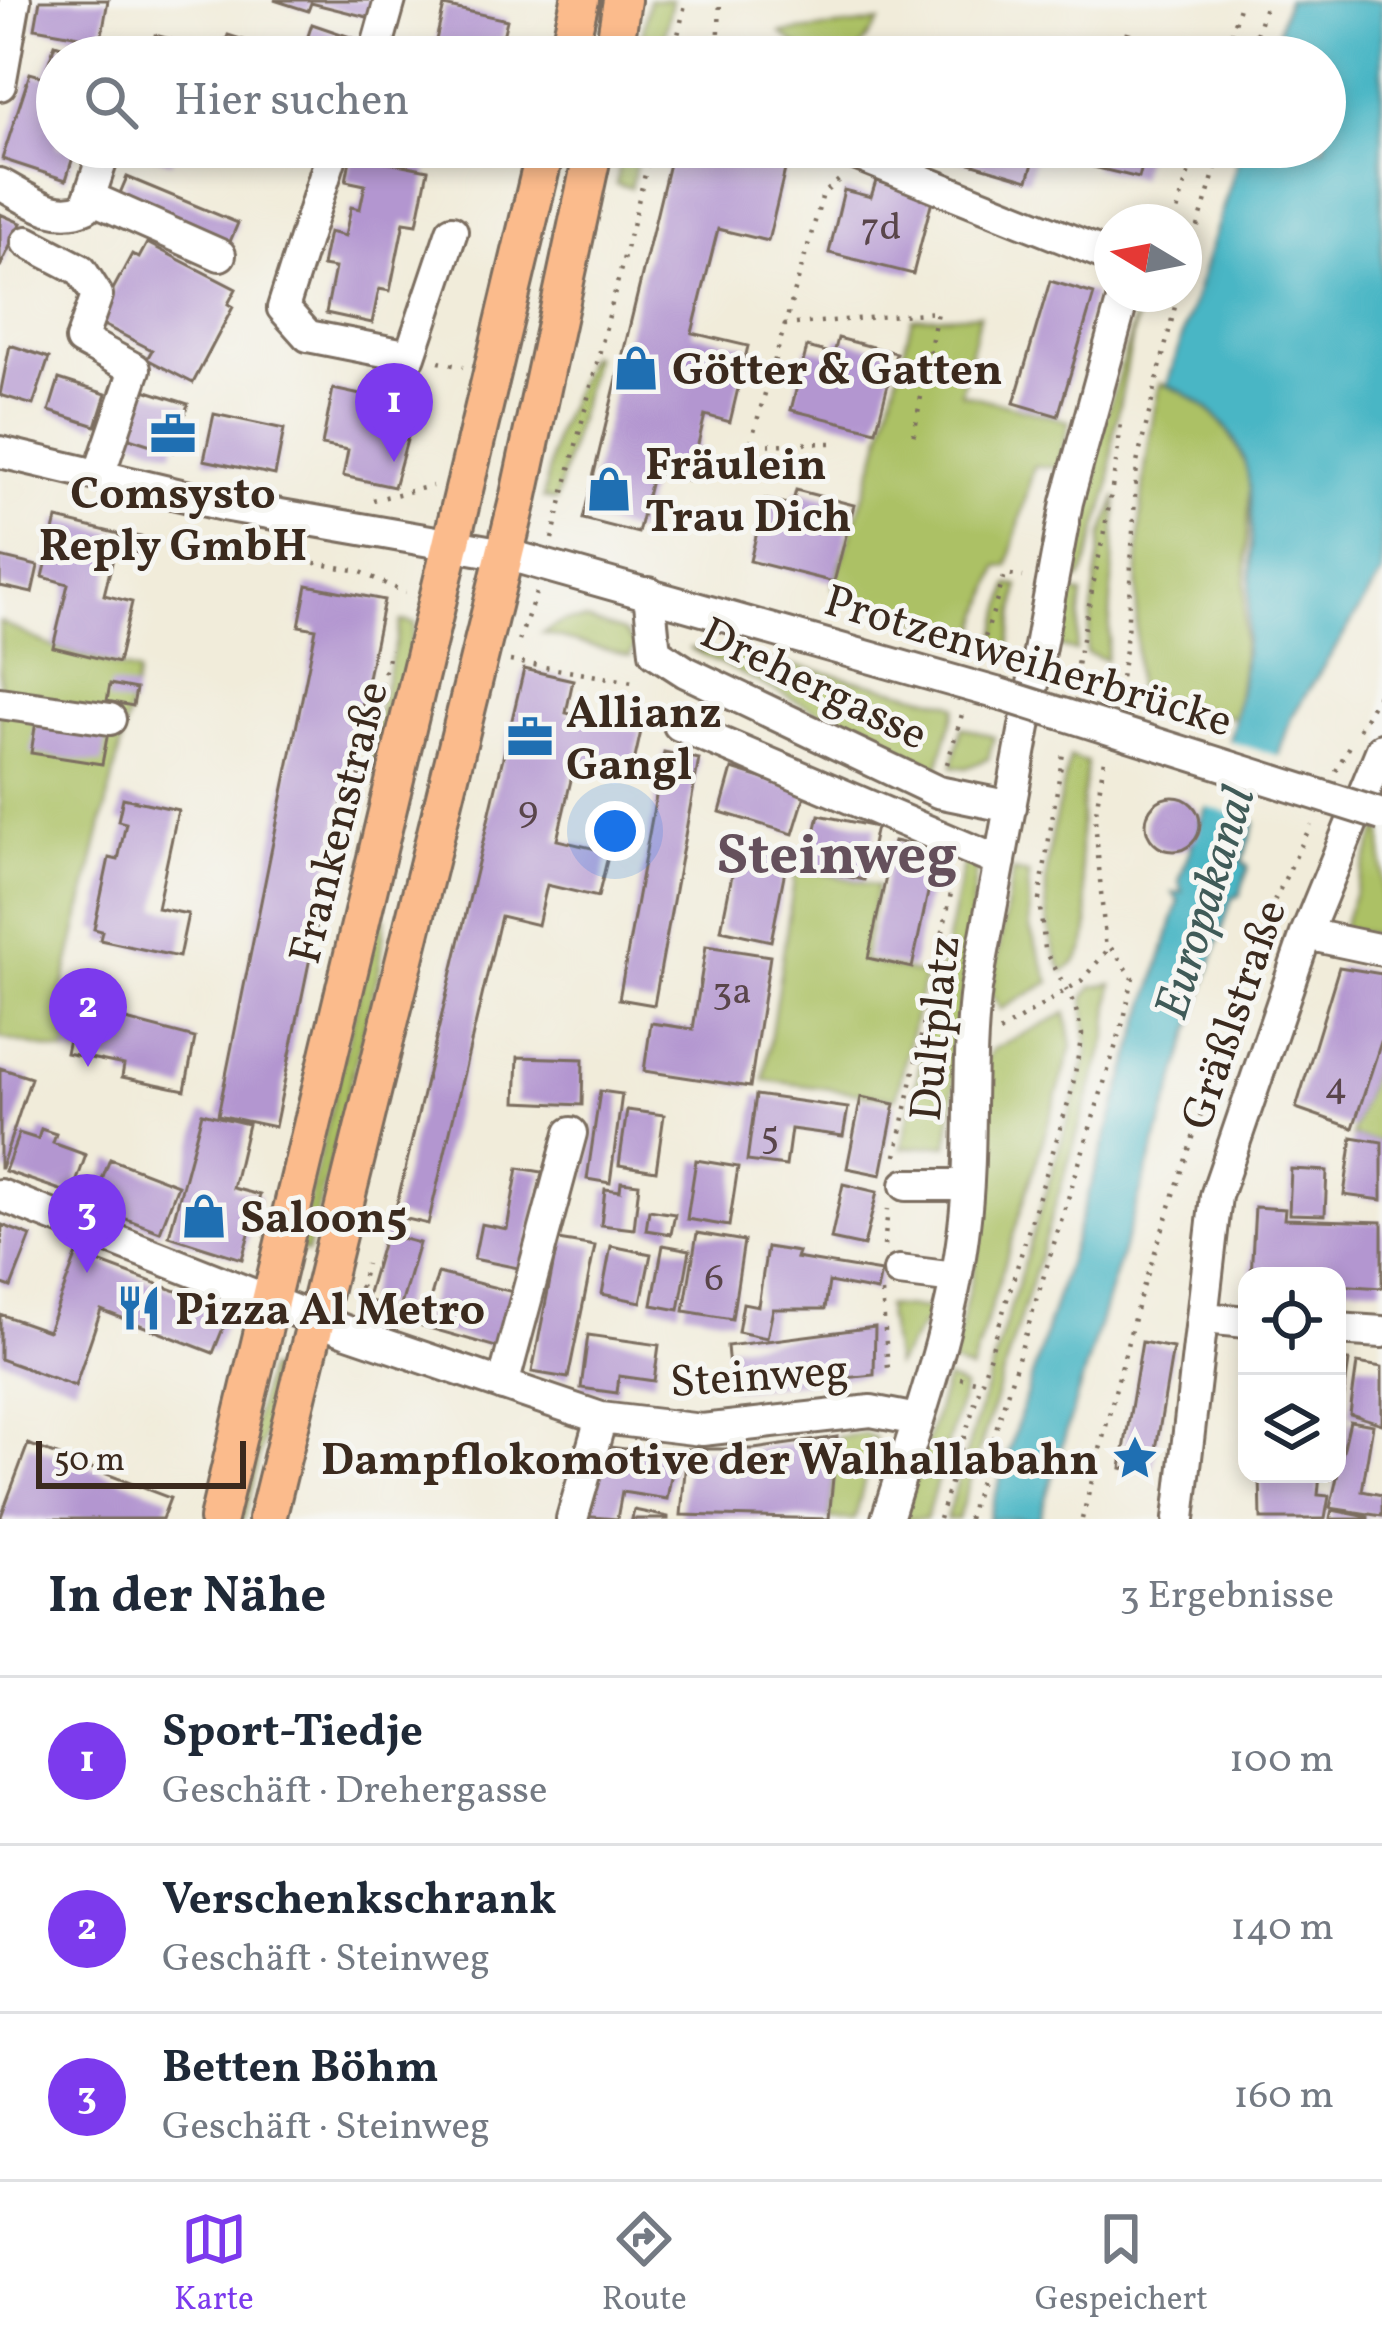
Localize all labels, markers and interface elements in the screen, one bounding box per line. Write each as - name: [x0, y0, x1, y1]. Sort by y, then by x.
- search box: [36, 36, 1346, 168]
- icon: search: [78, 69, 144, 135]
- text: Hier suchen: [174, 71, 409, 134]
- house number: 7d: [861, 202, 901, 256]
- north arrow: [1094, 204, 1202, 312]
- place label: Götter & Gatten: [672, 341, 1003, 404]
- shop icon: Götter & Gatten: [611, 343, 661, 393]
- pin: 1: [355, 363, 433, 462]
- office icon: Comsysto Reply GmbH: [148, 409, 198, 459]
- place label: Fräulein Trau Dich: [645, 436, 852, 551]
- shop icon: Fräulein Trau Dich: [584, 464, 634, 514]
- place label: Comsysto Reply GmbH: [39, 465, 307, 580]
- street label: Protzenweiherbrücke: [816, 571, 1239, 755]
- street label: Drehergasse: [689, 604, 937, 768]
- street label: Frankenstraße: [276, 675, 407, 971]
- place label: Allianz Gangl: [566, 684, 722, 799]
- office icon: Allianz Gangl: [505, 712, 555, 762]
- water label: Europakanal: [1140, 779, 1274, 1028]
- house number: 9: [518, 785, 538, 839]
- your location: [585, 801, 645, 861]
- district label: Steinweg: [716, 819, 958, 898]
- street label: Gräßlstraße: [1168, 892, 1305, 1139]
- street label: Dultplatz: [896, 933, 979, 1124]
- house number: 3a: [712, 966, 752, 1020]
- pin: 2: [49, 968, 127, 1067]
- house number: 4: [1324, 1061, 1348, 1115]
- house number: 5: [761, 1110, 779, 1164]
- pin: 3: [48, 1174, 126, 1273]
- place label: Saloon5: [240, 1189, 408, 1252]
- shop icon: Saloon5: [179, 1191, 229, 1241]
- house number: 6: [704, 1253, 724, 1307]
- map controls: [1238, 1267, 1346, 1483]
- button: locate: [1238, 1267, 1346, 1375]
- place label: Pizza Al Metro: [175, 1281, 485, 1344]
- restaurant icon: Pizza Al Metro: [114, 1283, 164, 1333]
- street label: Steinweg: [668, 1341, 851, 1416]
- button: layers: [1238, 1375, 1346, 1483]
- place label: Dampflokomotive der Walhallabahn: [321, 1431, 1099, 1494]
- place icon: Dampflokomotive der Walhallabahn: [1110, 1433, 1160, 1483]
- scale bar: [36, 1435, 246, 1488]
- text: 50 m: [54, 1439, 125, 1485]
- text: In der Nähe: [48, 1562, 326, 1633]
- text: 3 Ergebnisse: [1120, 1570, 1334, 1624]
- text: Sport-Tiedje: [162, 1702, 423, 1765]
- text: 1: [79, 1734, 95, 1788]
- text: 100 m: [1229, 1734, 1334, 1788]
- text: Geschäft · Drehergasse: [162, 1765, 548, 1819]
- text: Verschenkschrank: [162, 1870, 556, 1933]
- text: 2: [77, 1902, 97, 1956]
- text: 140 m: [1231, 1902, 1334, 1956]
- text: Geschäft · Steinweg: [162, 1933, 490, 1987]
- text: Betten Böhm: [162, 2038, 439, 2101]
- text: 3: [77, 2070, 97, 2124]
- text: 160 m: [1233, 2070, 1334, 2124]
- text: Geschäft · Steinweg: [162, 2101, 490, 2155]
- tab: Karte: [174, 2206, 254, 2324]
- tab: Route: [602, 2206, 687, 2324]
- tab: Gespeichert: [1035, 2206, 1208, 2324]

